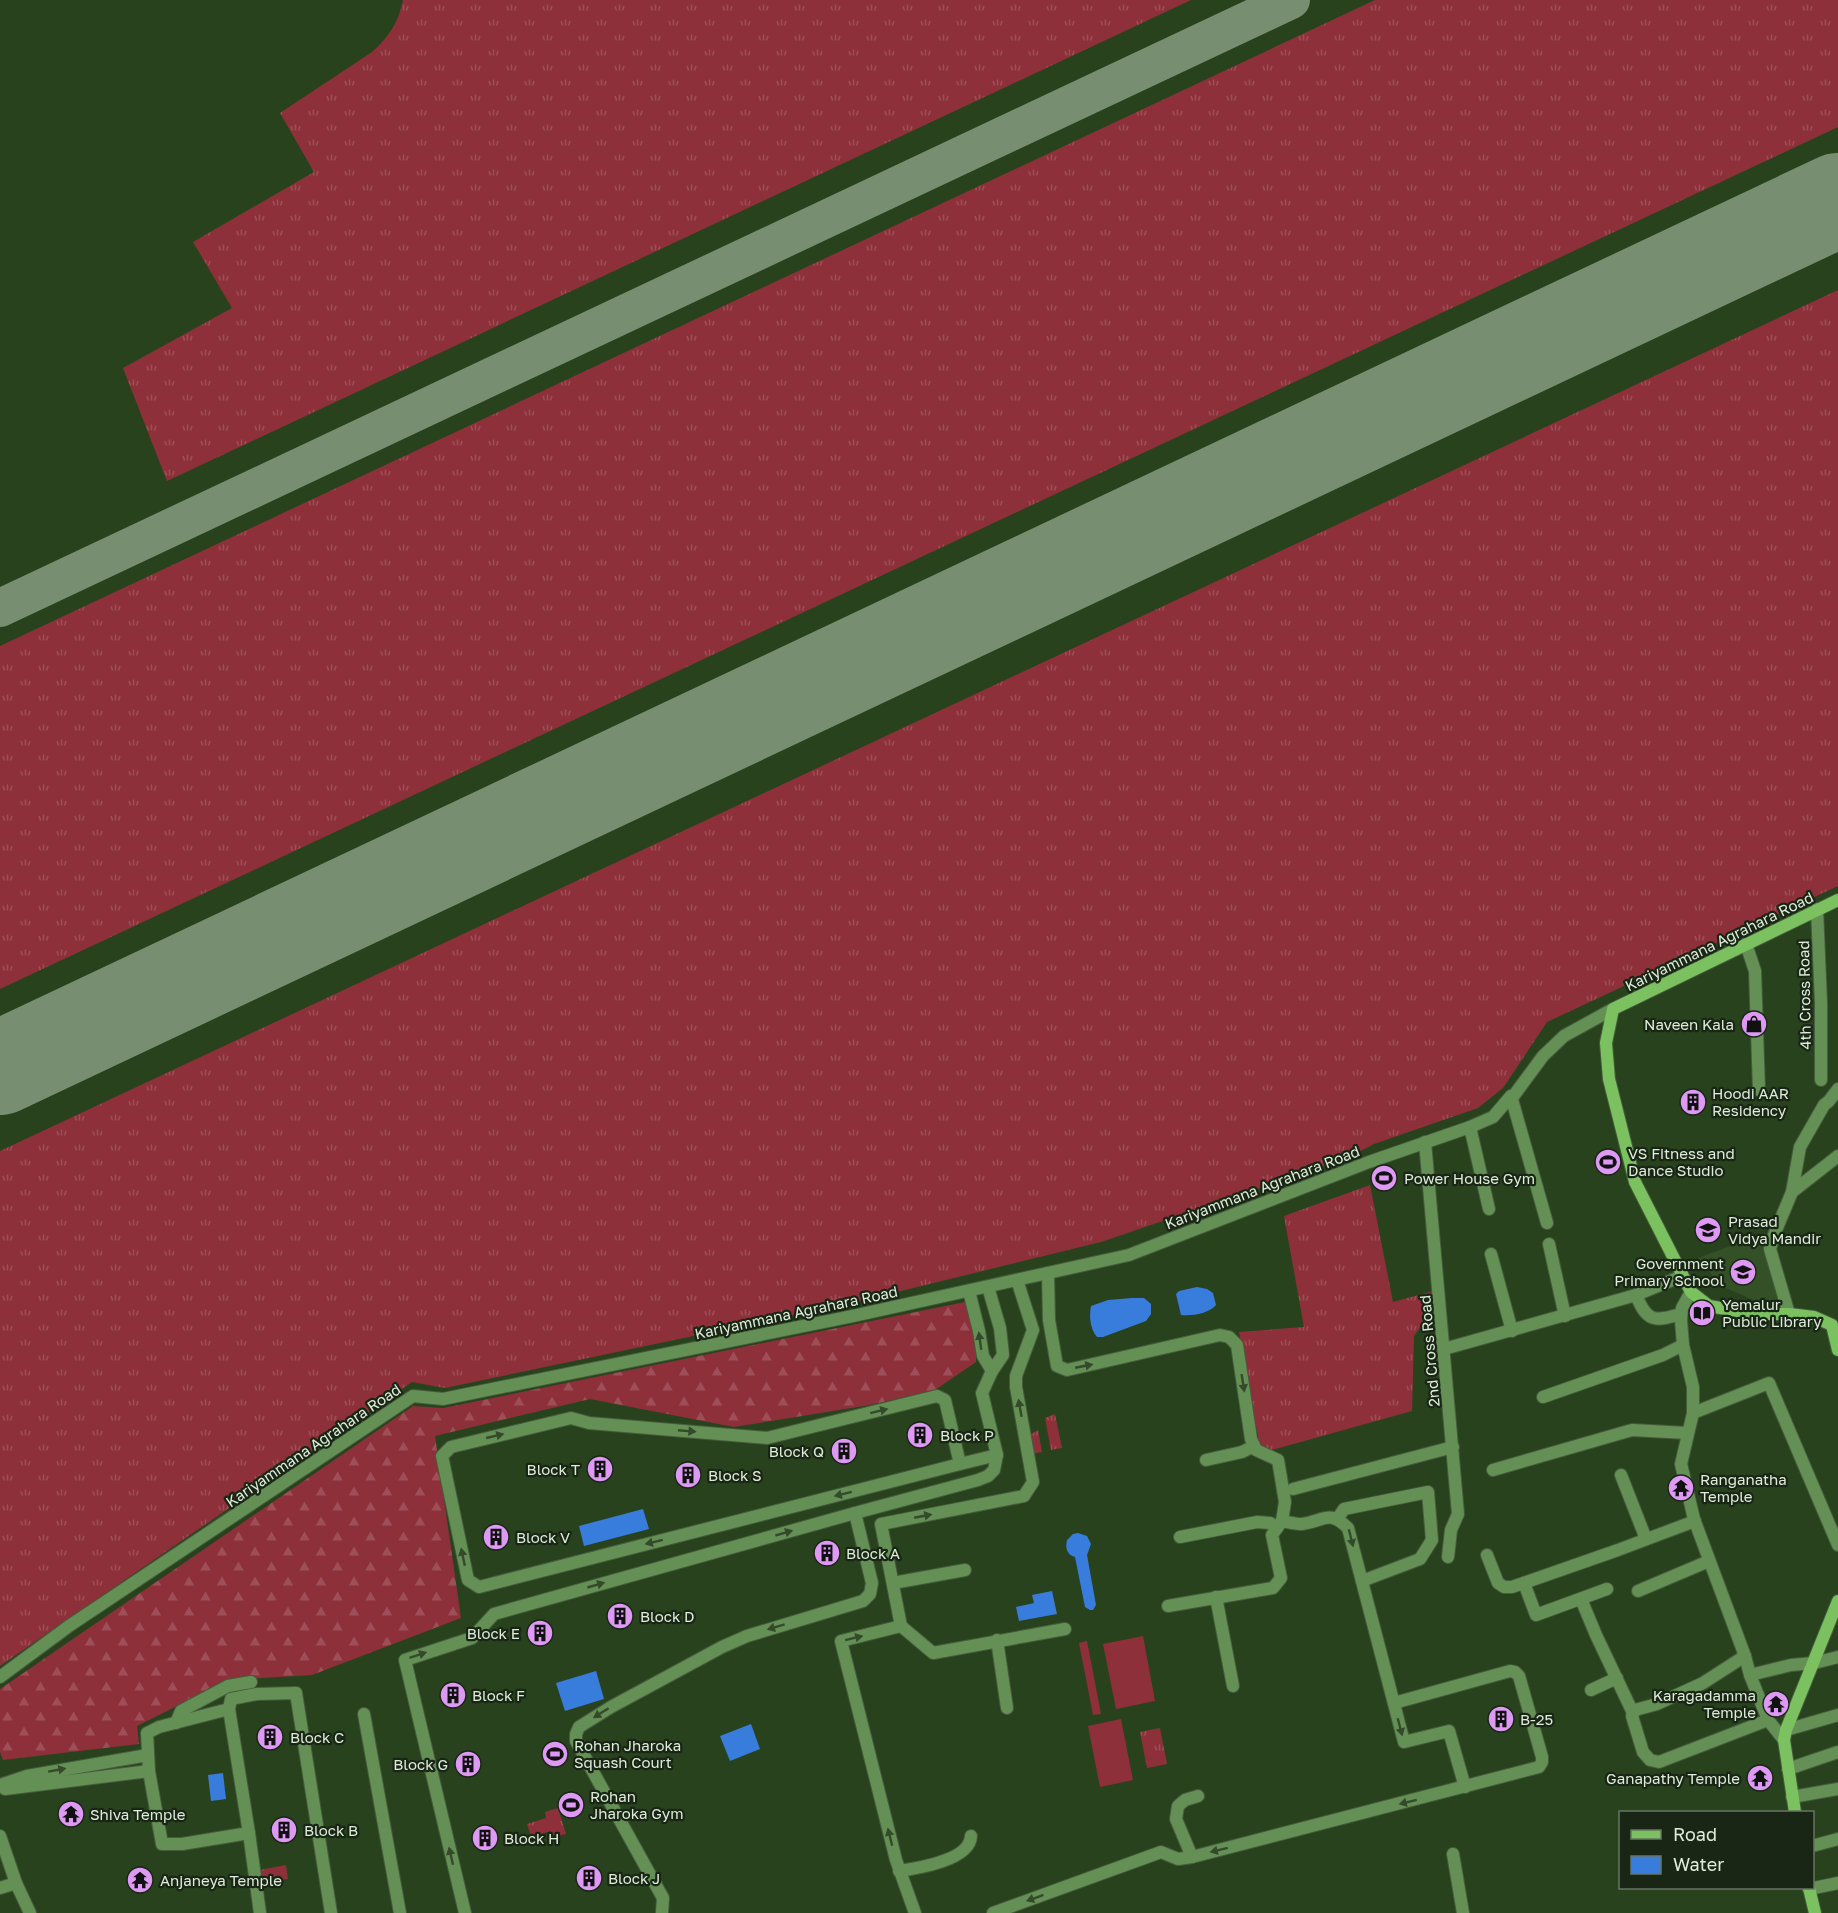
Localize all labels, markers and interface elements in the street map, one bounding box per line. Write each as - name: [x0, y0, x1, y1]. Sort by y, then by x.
- street label: Kariyammana Agrahara Road: [1622, 888, 1816, 994]
- street label: 4th Cross Road: [1794, 940, 1814, 1050]
- shop icon: Naveen Kala: [1739, 1009, 1769, 1039]
- place label: Naveen Kala: [1644, 1015, 1734, 1033]
- place label: Hoodi AAR Residency: [1712, 1084, 1789, 1119]
- building icon: Hoodi AAR Residency: [1678, 1087, 1708, 1117]
- street label: Kariyammana Agrahara Road: [1162, 1141, 1362, 1233]
- place label: VS Fitness and Dance Studio: [1628, 1144, 1735, 1179]
- sports icon: VS Fitness and Dance Studio: [1593, 1147, 1623, 1177]
- sports icon: Power House Gym: [1369, 1163, 1399, 1193]
- place label: Power House Gym: [1404, 1169, 1535, 1187]
- place label: Prasad Vidya Mandir: [1728, 1212, 1821, 1247]
- school or university icon: Prasad Vidya Mandir: [1693, 1215, 1723, 1245]
- place label: Government Primary School: [1614, 1254, 1724, 1289]
- school or university icon: Government Primary School: [1728, 1257, 1758, 1287]
- street label: Kariyammana Agrahara Road: [693, 1282, 899, 1342]
- street label: 2nd Cross Road: [1415, 1294, 1443, 1408]
- place label: Yemalur Public Library: [1722, 1295, 1822, 1330]
- library icon: Yemalur Public Library: [1687, 1298, 1717, 1328]
- one-way arrow: [976, 1332, 985, 1351]
- one-way arrow: [1074, 1361, 1093, 1370]
- one-way arrow: [1238, 1374, 1247, 1393]
- street label: Kariyammana Agrahara Road: [222, 1380, 404, 1510]
- one-way arrow: [1015, 1398, 1024, 1417]
- one-way arrow: [870, 1405, 888, 1415]
- building icon: Block P: [905, 1420, 935, 1450]
- one-way arrow: [678, 1426, 697, 1436]
- place label: Block P: [940, 1426, 994, 1444]
- one-way arrow: [486, 1431, 505, 1441]
- building icon: Block Q: [829, 1436, 859, 1466]
- place label: Block Q: [769, 1442, 824, 1460]
- building icon: Block T: [585, 1454, 615, 1484]
- place label: Block T: [527, 1460, 580, 1478]
- building icon: Block S: [673, 1460, 703, 1490]
- place label: Block S: [708, 1466, 762, 1484]
- place label: Ranganatha Temple: [1700, 1470, 1787, 1505]
- temple icon: Ranganatha Temple: [1666, 1473, 1696, 1503]
- one-way arrow: [833, 1490, 852, 1500]
- one-way arrow: [914, 1511, 933, 1520]
- building icon: Block V: [481, 1522, 511, 1552]
- place label: Block V: [516, 1528, 570, 1546]
- one-way arrow: [775, 1528, 793, 1537]
- one-way arrow: [1346, 1529, 1356, 1548]
- one-way arrow: [644, 1538, 663, 1548]
- building icon: Block A: [812, 1538, 842, 1568]
- place label: Block A: [846, 1544, 900, 1562]
- one-way arrow: [458, 1548, 467, 1567]
- one-way arrow: [587, 1580, 605, 1590]
- building icon: Block D: [605, 1601, 635, 1631]
- place label: Block D: [640, 1607, 695, 1625]
- building icon: Block E: [525, 1618, 555, 1648]
- one-way arrow: [767, 1623, 785, 1632]
- place label: Block E: [467, 1624, 520, 1642]
- one-way arrow: [845, 1632, 863, 1642]
- one-way arrow: [409, 1650, 427, 1659]
- building icon: Block F: [438, 1680, 468, 1710]
- place label: Block F: [472, 1686, 525, 1704]
- place label: Karagadamma Temple: [1653, 1686, 1756, 1721]
- temple icon: Karagadamma Temple: [1761, 1689, 1791, 1719]
- building icon: B-25: [1486, 1704, 1516, 1734]
- one-way arrow: [593, 1708, 609, 1719]
- place label: B-25: [1520, 1710, 1553, 1728]
- one-way arrow: [1396, 1718, 1405, 1736]
- building icon: Block C: [255, 1722, 285, 1752]
- place label: Block C: [290, 1728, 344, 1746]
- place label: Rohan Jharoka Squash Court: [574, 1736, 681, 1771]
- sports icon: Rohan Jharoka Squash Court: [540, 1739, 570, 1769]
- building icon: Block G: [453, 1749, 483, 1779]
- place label: Block G: [393, 1755, 448, 1773]
- temple icon: Ganapathy Temple: [1745, 1763, 1775, 1793]
- one-way arrow: [47, 1766, 66, 1775]
- place label: Ganapathy Temple: [1606, 1769, 1740, 1787]
- place label: Rohan Jharoka Gym: [590, 1787, 684, 1822]
- sports icon: Rohan Jharoka Gym: [556, 1790, 586, 1820]
- one-way arrow: [1399, 1797, 1418, 1807]
- temple icon: Shiva Temple: [56, 1799, 86, 1829]
- place label: Shiva Temple: [90, 1805, 186, 1823]
- legend: [1619, 1811, 1814, 1889]
- building icon: Block B: [269, 1815, 299, 1845]
- place label: Block B: [304, 1821, 358, 1839]
- building icon: Block H: [470, 1823, 500, 1853]
- text: Road: [1673, 1823, 1717, 1845]
- one-way arrow: [885, 1828, 895, 1847]
- place label: Block H: [504, 1829, 560, 1847]
- one-way arrow: [1210, 1845, 1229, 1855]
- one-way arrow: [446, 1847, 456, 1865]
- text: Water: [1673, 1853, 1724, 1875]
- building icon: Block J: [574, 1863, 604, 1893]
- temple icon: Anjaneya Temple: [125, 1865, 155, 1895]
- place label: Block J: [608, 1869, 660, 1887]
- place label: Anjaneya Temple: [160, 1871, 282, 1889]
- one-way arrow: [1026, 1893, 1044, 1903]

